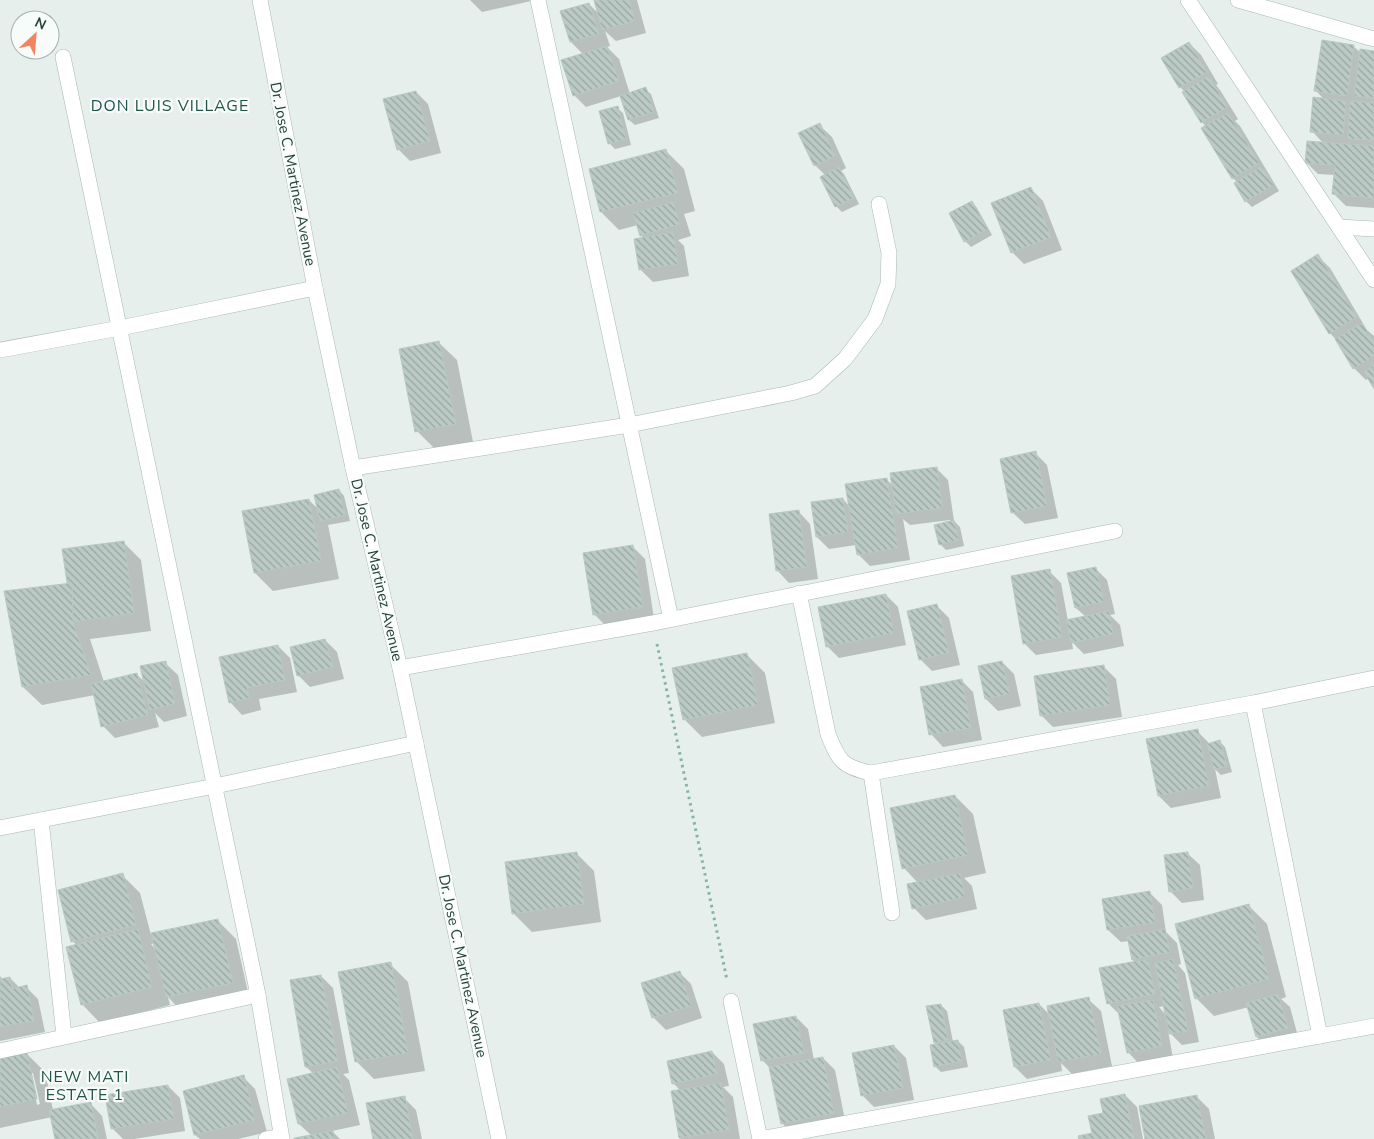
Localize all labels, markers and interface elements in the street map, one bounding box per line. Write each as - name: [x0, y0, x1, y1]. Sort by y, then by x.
- north arrow: [10, 10, 60, 60]
- text: N: [32, 13, 49, 35]
- street label: Dr. Jose C. Martinez Avenue: [265, 80, 321, 268]
- district label: DON LUIS VILLAGE: [91, 95, 249, 117]
- street label: Dr. Jose C. Martinez Avenue: [346, 477, 408, 663]
- street label: Dr. Jose C. Martinez Avenue: [434, 873, 492, 1059]
- district label: NEW MATI ESTATE 1: [41, 1066, 129, 1106]

